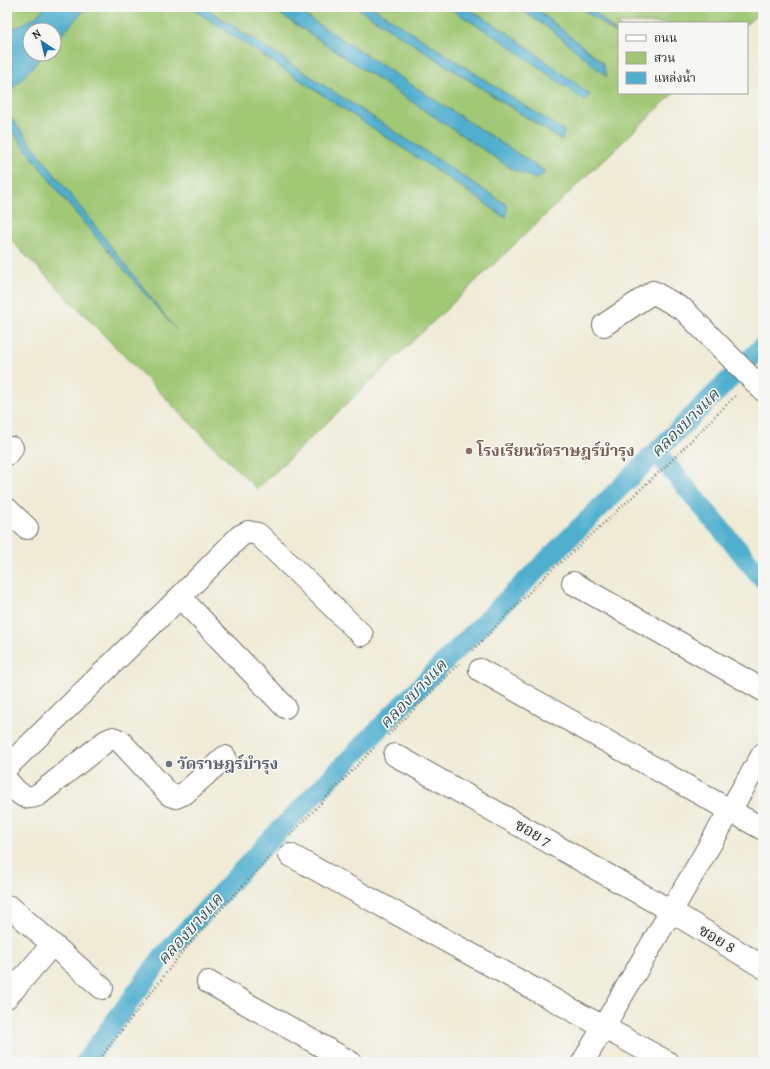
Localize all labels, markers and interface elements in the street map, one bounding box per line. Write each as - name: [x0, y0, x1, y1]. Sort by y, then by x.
- north arrow: [22, 22, 62, 62]
- legend: [618, 22, 748, 94]
- text: N: [29, 26, 44, 43]
- text: ถนน: [654, 30, 677, 46]
- text: สวน: [654, 50, 676, 66]
- text: แหล่งน้ำ: [654, 69, 696, 86]
- water label: คลองบางแค: [646, 383, 725, 462]
- place label: โรงเรียนวัดราษฎร์บำรุง: [476, 440, 635, 462]
- marker: โรงเรียนวัดราษฎร์บำรุง: [464, 446, 474, 456]
- water label: คลองบางแค: [374, 653, 453, 734]
- place label: วัดราษฎร์บำรุง: [177, 753, 278, 775]
- marker: วัดราษฎร์บำรุง: [164, 759, 174, 769]
- street label: ซอย 7: [511, 814, 555, 852]
- water label: คลองบางแค: [152, 887, 229, 970]
- street label: ซอย 8: [694, 919, 740, 959]

